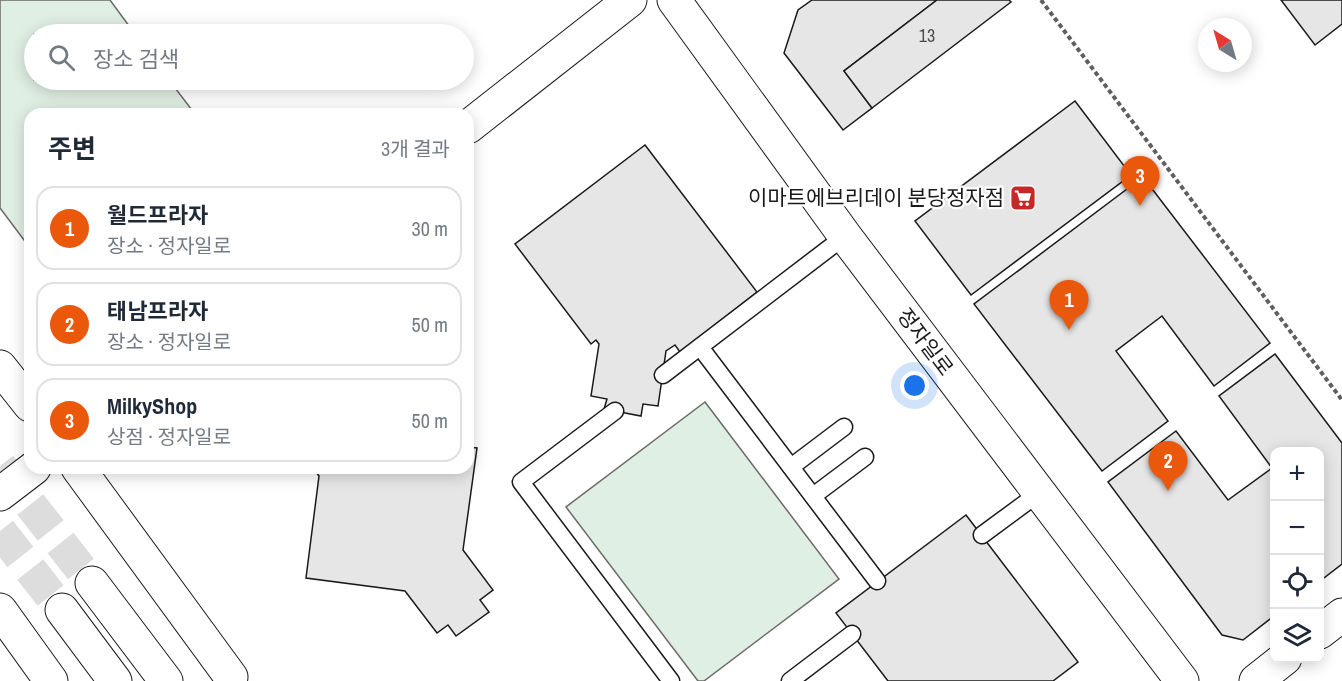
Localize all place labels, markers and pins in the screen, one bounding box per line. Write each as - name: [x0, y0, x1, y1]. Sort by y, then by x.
- pin: 3: [1120, 156, 1160, 206]
- place label: 이마트에브리데이 분당정자점: [748, 183, 1004, 212]
- supermarket icon: 이마트에브리데이 분당정자점: [1008, 183, 1038, 213]
- pin: 1: [1050, 280, 1088, 330]
- pin: 2: [1148, 442, 1188, 491]

